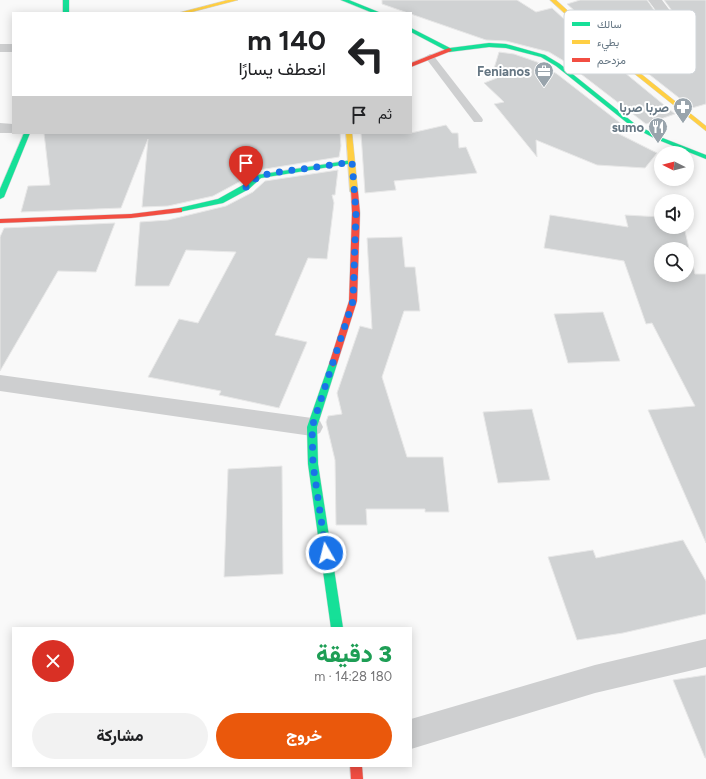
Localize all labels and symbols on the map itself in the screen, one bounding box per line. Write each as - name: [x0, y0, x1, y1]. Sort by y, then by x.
- legend: [564, 10, 696, 74]
- text: سالك: [597, 18, 622, 31]
- text: بطيء: [597, 36, 619, 52]
- text: مزدحم: [597, 54, 626, 68]
- office icon: Fenianos: [533, 60, 555, 88]
- place label: Fenianos: [477, 64, 530, 79]
- pharmacy icon: صربا صربا: [672, 96, 694, 124]
- place label: صربا صربا: [619, 100, 669, 116]
- restaurant icon: sumo: [647, 116, 669, 144]
- place label: sumo: [612, 120, 644, 135]
- pin: [229, 146, 263, 187]
- north arrow: [654, 146, 694, 186]
- position arrow: [305, 532, 347, 574]

